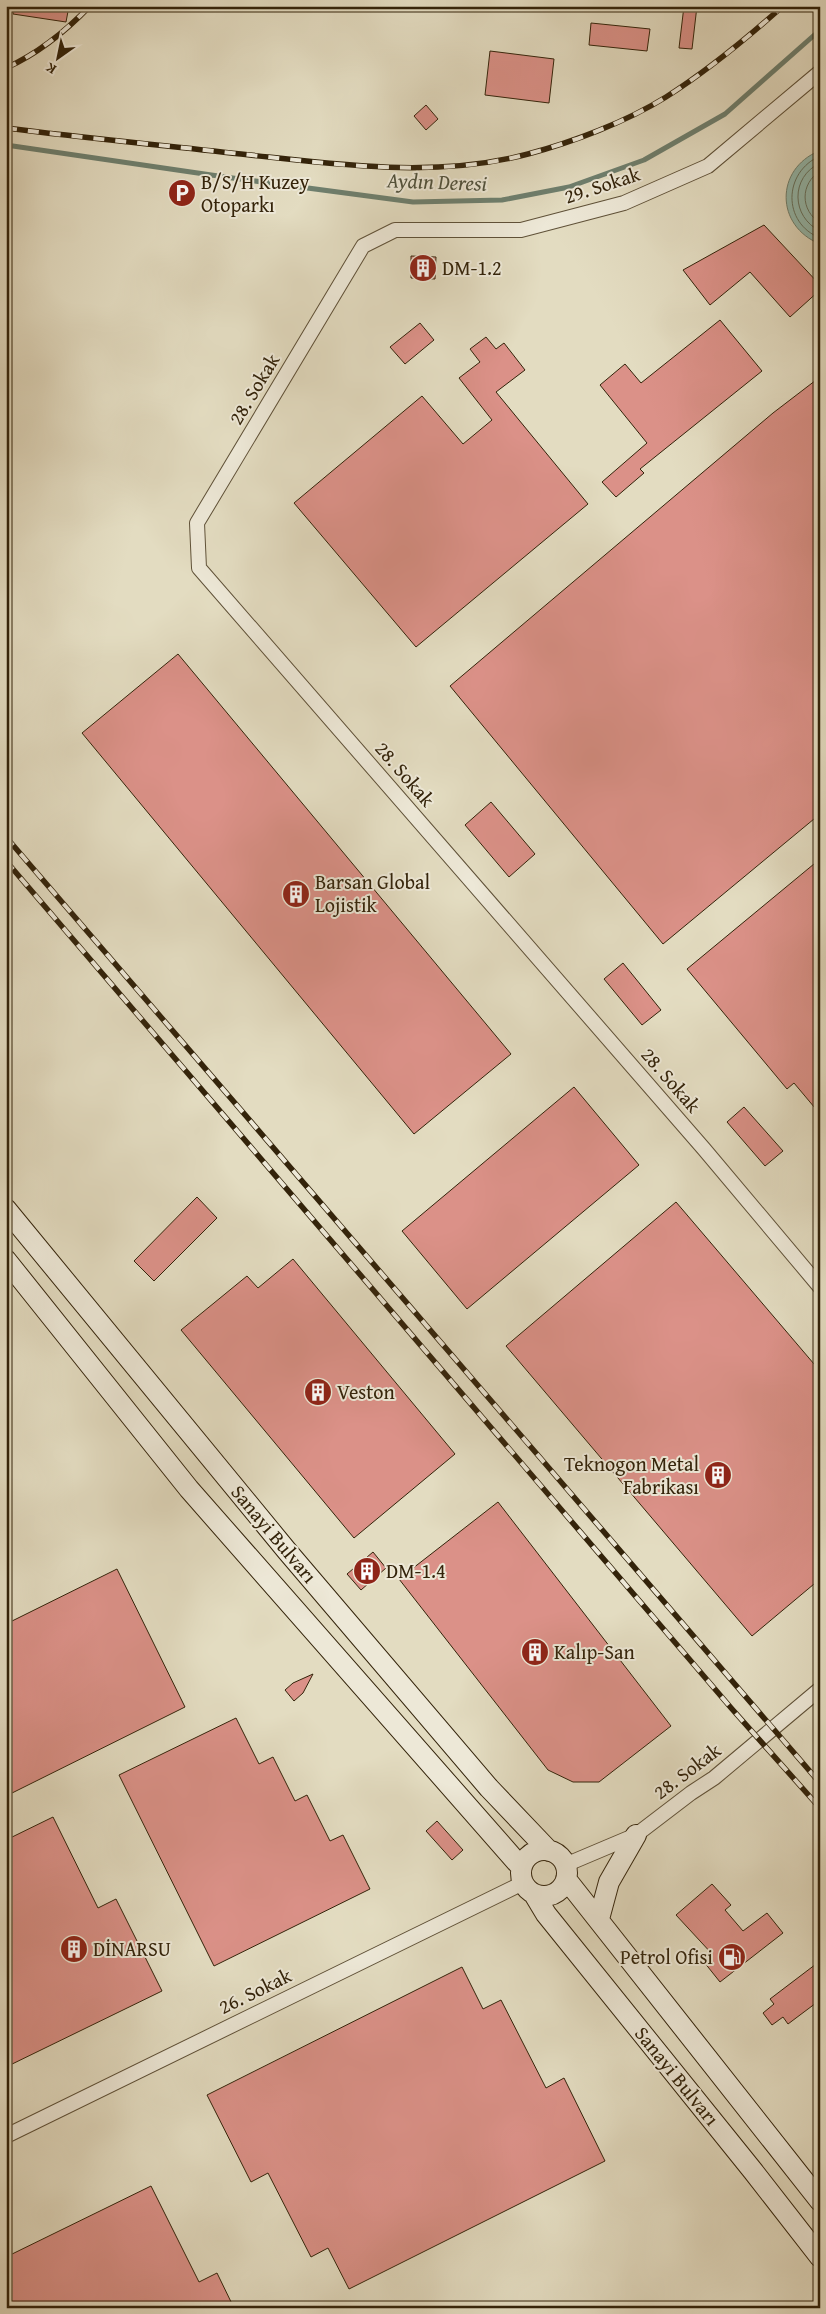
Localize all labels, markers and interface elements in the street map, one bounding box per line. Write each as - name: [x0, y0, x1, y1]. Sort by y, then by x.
- north arrow: [32, 32, 82, 82]
- text: K: [42, 58, 60, 80]
- street label: 29. Sokak: [560, 158, 644, 210]
- water label: Aydın Deresi: [386, 164, 488, 199]
- place label: B/S/H Kuzey Otoparkı: [201, 167, 309, 219]
- parking icon: B/S/H Kuzey Otoparkı: [167, 178, 197, 208]
- building icon: DM-1.2: [408, 253, 438, 283]
- place label: DM-1.2: [442, 253, 502, 282]
- street label: 28. Sokak: [221, 347, 287, 430]
- street label: 28. Sokak: [369, 735, 443, 813]
- place label: Barsan Global Lojistik: [315, 867, 430, 919]
- building icon: Barsan Global Lojistik: [281, 879, 311, 909]
- street label: 28. Sokak: [635, 1041, 709, 1119]
- building icon: Veston: [303, 1377, 333, 1407]
- place label: Veston: [337, 1377, 395, 1406]
- place label: Teknogon Metal Fabrikası: [564, 1449, 699, 1501]
- building icon: Teknogon Metal Fabrikası: [703, 1460, 733, 1490]
- street label: Sanayi Bulvarı: [225, 1478, 324, 1589]
- building icon: DM-1.4: [352, 1556, 382, 1586]
- place label: DM-1.4: [386, 1556, 446, 1585]
- building icon: Kalıp-San: [520, 1637, 550, 1667]
- place label: Kalıp-San: [554, 1637, 635, 1666]
- street label: 28. Sokak: [647, 1735, 727, 1806]
- building icon: DİNARSU: [59, 1934, 89, 1964]
- place label: DİNARSU: [93, 1934, 171, 1963]
- place label: Petrol Ofisi: [620, 1942, 713, 1971]
- fuel station icon: Petrol Ofisi: [717, 1942, 747, 1972]
- street label: 26. Sokak: [213, 1960, 297, 2021]
- street label: Sanayi Bulvarı: [628, 2020, 727, 2132]

